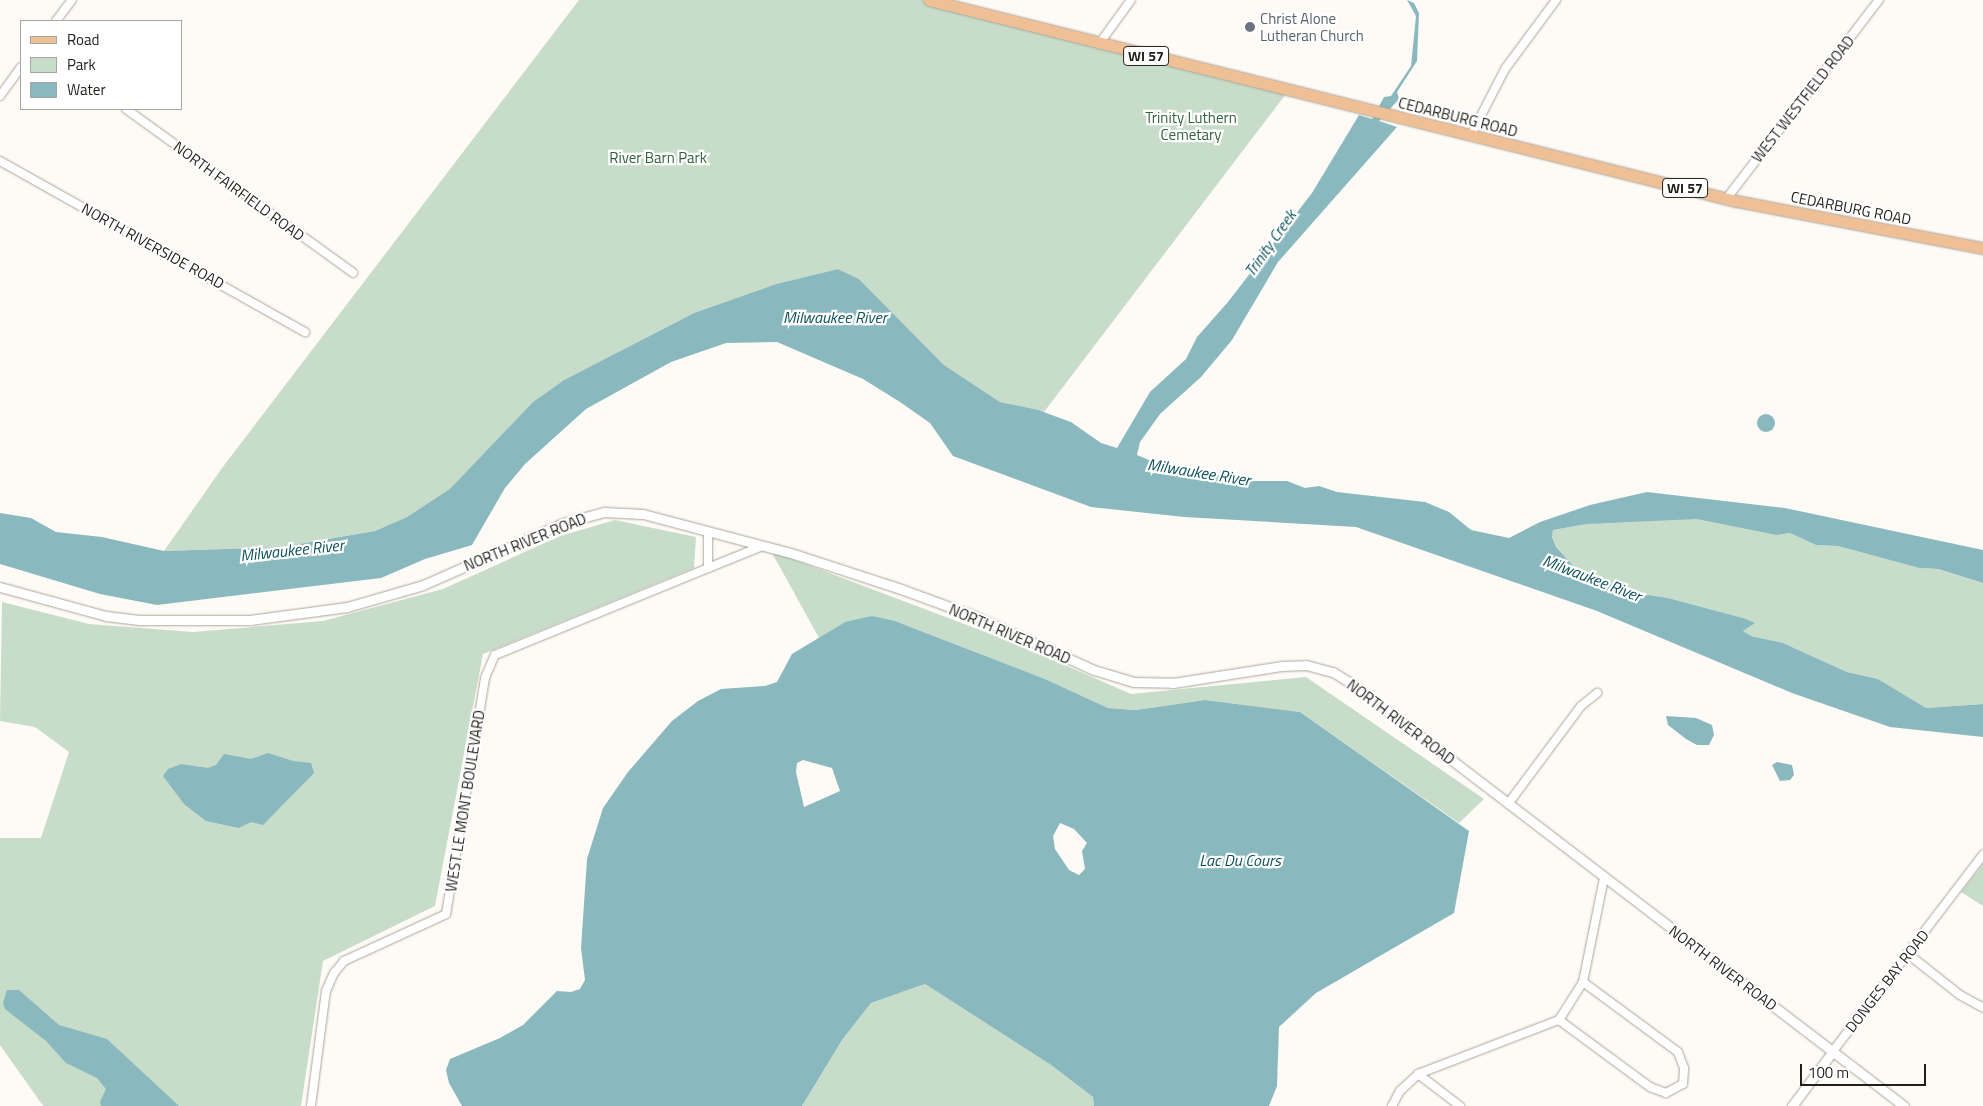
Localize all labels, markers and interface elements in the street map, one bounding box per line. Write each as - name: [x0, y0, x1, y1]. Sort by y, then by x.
- place label: Christ Alone Lutheran Church: [1260, 9, 1364, 44]
- legend: [20, 20, 182, 110]
- marker: Christ Alone Lutheran Church: [1244, 21, 1256, 33]
- text: Road: [67, 28, 99, 51]
- street label: WEST WESTFIELD ROAD: [1748, 32, 1858, 166]
- road number: WI 57: [1122, 44, 1170, 68]
- text: Park: [67, 53, 96, 76]
- text: Water: [67, 78, 106, 101]
- street label: CEDARBURG ROAD: [1396, 93, 1520, 141]
- park label: Trinity Luthern Cemetary: [1145, 108, 1237, 143]
- street label: NORTH FAIRFIELD ROAD: [170, 137, 308, 245]
- park label: River Barn Park: [609, 149, 707, 167]
- road number: WI 57: [1661, 177, 1709, 200]
- street label: CEDARBURG ROAD: [1789, 187, 1913, 229]
- street label: NORTH RIVERSIDE ROAD: [79, 199, 227, 293]
- water label: Trinity Creek: [1240, 206, 1300, 280]
- water label: Milwaukee River: [783, 307, 887, 327]
- water label: Milwaukee River: [1146, 454, 1252, 490]
- street label: NORTH RIVER ROAD: [461, 509, 589, 575]
- water label: Milwaukee River: [239, 535, 345, 565]
- water label: Milwaukee River: [1540, 550, 1644, 606]
- street label: NORTH RIVER ROAD: [946, 600, 1074, 668]
- street label: NORTH RIVER ROAD: [1343, 676, 1459, 768]
- street label: WEST LE MONT BOULEVARD: [442, 709, 488, 893]
- water label: Lac Du Cours: [1199, 850, 1281, 870]
- street label: NORTH RIVER ROAD: [1665, 922, 1781, 1014]
- street label: DONGES BAY ROAD: [1841, 926, 1933, 1036]
- scale bar: [1803, 1054, 1929, 1086]
- text: 100 m: [1808, 1061, 1849, 1084]

